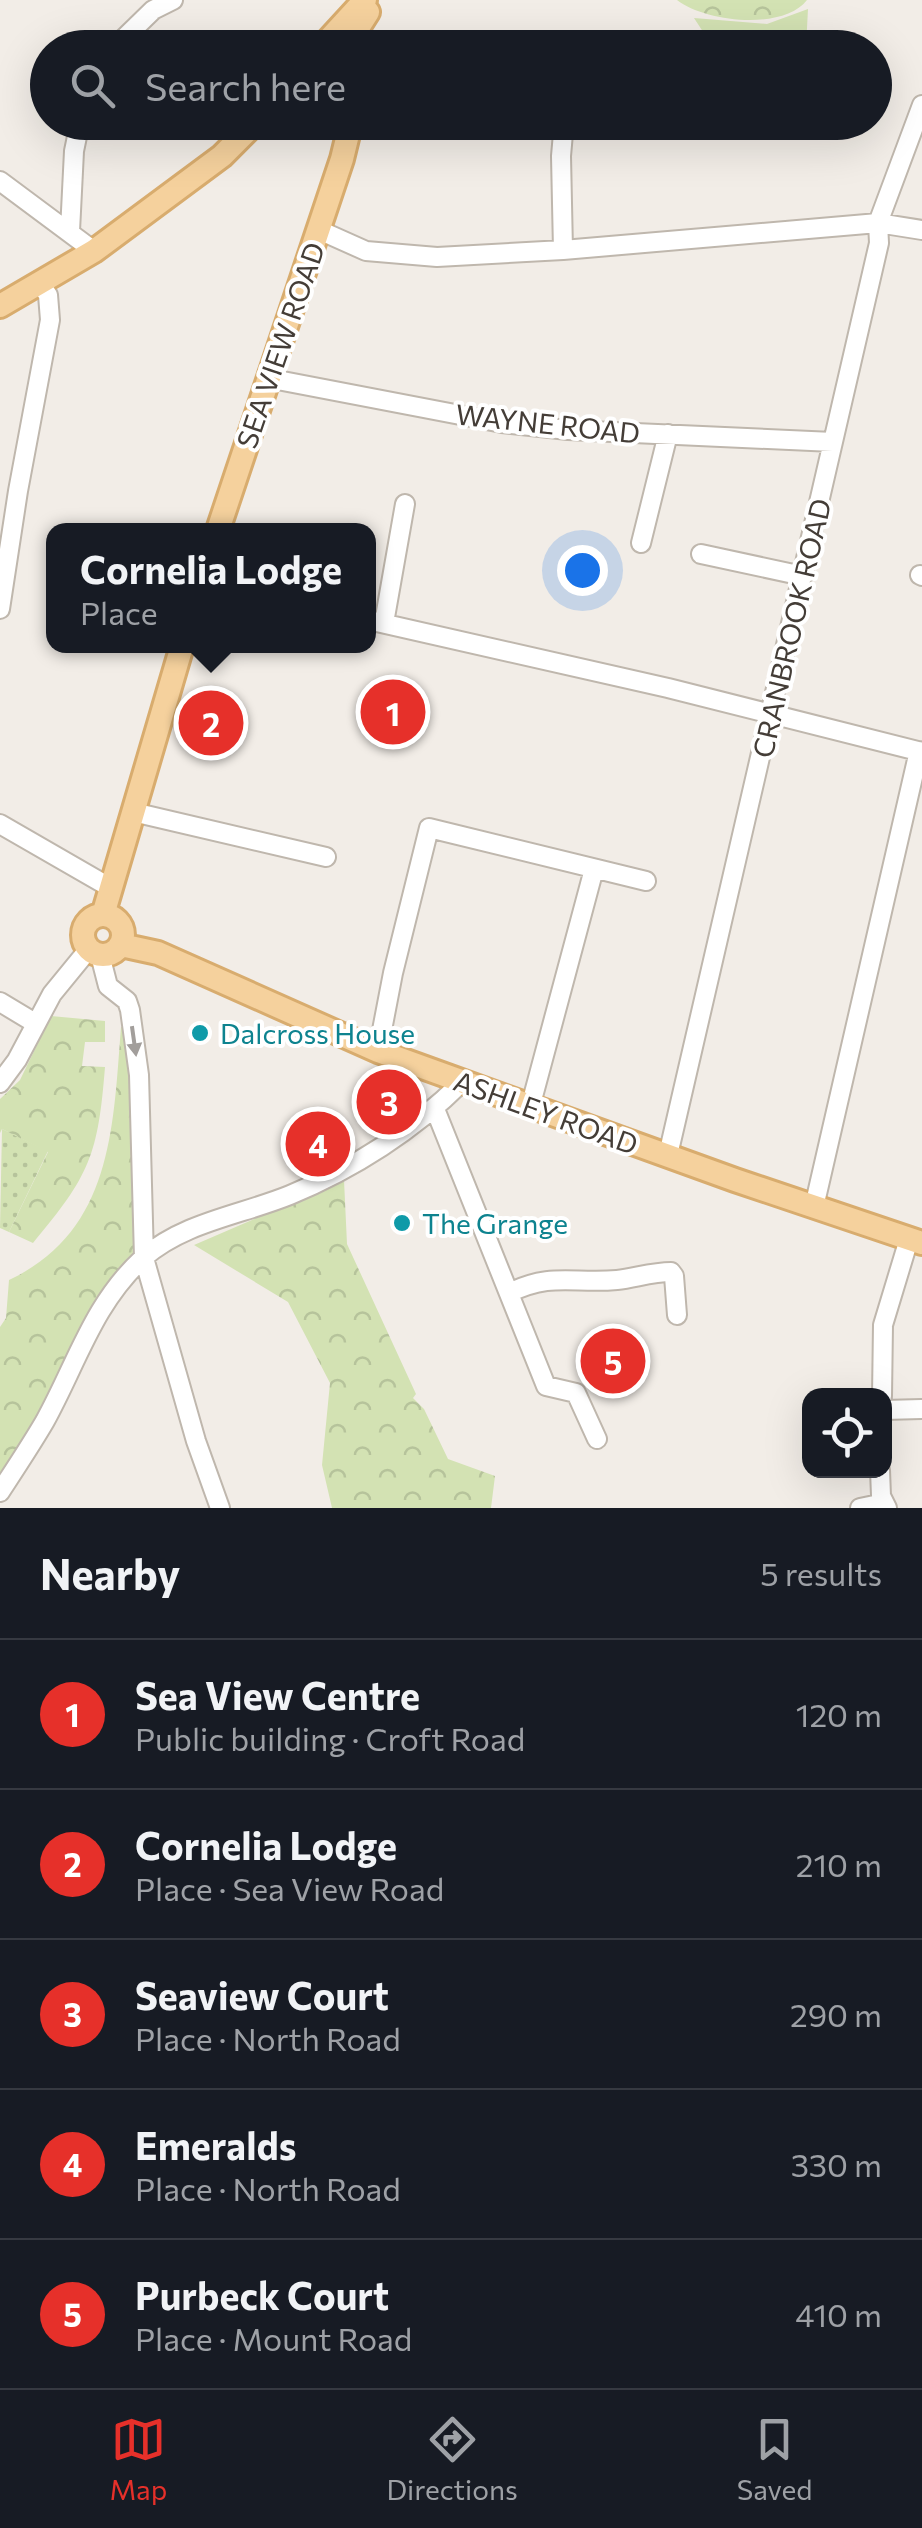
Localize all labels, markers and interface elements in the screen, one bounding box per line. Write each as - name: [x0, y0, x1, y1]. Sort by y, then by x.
- search box: [30, 30, 892, 140]
- icon: search: [65, 58, 120, 113]
- text: Search here: [145, 62, 346, 109]
- street label: SEA VIEW ROAD: [229, 238, 331, 452]
- street label: WAYNE ROAD: [454, 396, 642, 450]
- street label: CRANBROOK ROAD: [745, 495, 837, 761]
- popup: [46, 523, 376, 653]
- text: Cornelia Lodge: [80, 545, 342, 592]
- your location: [557, 545, 608, 596]
- text: Place: [80, 592, 158, 632]
- pin: 1: [360, 674, 426, 750]
- pin: 2: [178, 686, 244, 760]
- place label: Dalcross House: [220, 1016, 415, 1050]
- marker: Dalcross House: [189, 1022, 211, 1044]
- one-way arrow: [127, 1026, 143, 1058]
- street label: ASHLEY ROAD: [449, 1063, 643, 1161]
- pin: 3: [356, 1064, 422, 1140]
- pin: 4: [286, 1106, 350, 1182]
- place label: The Grange: [422, 1206, 568, 1240]
- marker: The Grange: [391, 1212, 413, 1234]
- pin: 5: [580, 1324, 646, 1398]
- map controls: [802, 1388, 892, 1478]
- button: locate: [802, 1388, 892, 1478]
- text: Nearby: [40, 1547, 180, 1599]
- text: 5 results: [760, 1553, 882, 1593]
- text: Sea View Centre: [135, 1671, 420, 1718]
- text: 1: [65, 1694, 80, 1734]
- text: 120 m: [796, 1694, 882, 1734]
- text: Public building · Croft Road: [135, 1718, 525, 1758]
- text: Cornelia Lodge: [135, 1821, 397, 1868]
- text: 2: [63, 1844, 82, 1884]
- text: 210 m: [796, 1844, 882, 1884]
- text: Place · Sea View Road: [135, 1868, 444, 1908]
- text: Seaview Court: [135, 1971, 389, 2018]
- text: 3: [63, 1994, 82, 2034]
- text: 290 m: [790, 1994, 882, 2034]
- text: Place · North Road: [135, 2018, 401, 2058]
- text: Emeralds: [135, 2121, 296, 2168]
- text: 4: [63, 2144, 82, 2184]
- text: 330 m: [791, 2144, 882, 2184]
- text: Place · North Road: [135, 2168, 401, 2208]
- text: Purbeck Court: [135, 2271, 389, 2318]
- text: 5: [63, 2294, 82, 2334]
- text: 410 m: [795, 2294, 882, 2334]
- text: Place · Mount Road: [135, 2318, 412, 2358]
- tab: Map: [110, 2412, 167, 2506]
- tab: Directions: [386, 2412, 518, 2506]
- tab: Saved: [737, 2412, 812, 2506]

